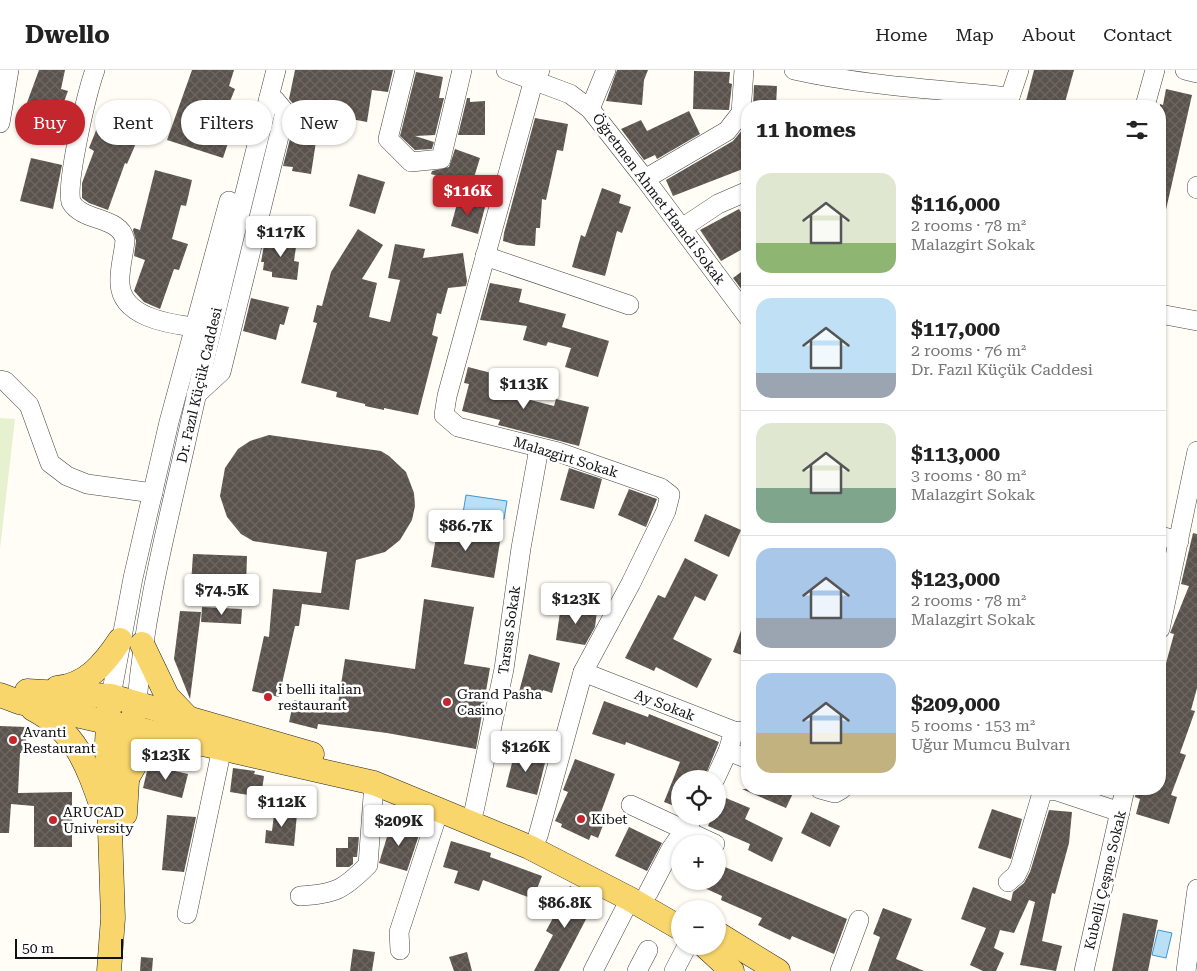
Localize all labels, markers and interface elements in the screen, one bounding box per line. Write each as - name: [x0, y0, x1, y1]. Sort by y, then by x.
- text: Dwello: [25, 21, 110, 49]
- text: Home: [875, 24, 927, 45]
- text: Map: [955, 24, 994, 45]
- text: About: [1022, 24, 1075, 45]
- text: Contact: [1103, 24, 1172, 45]
- chip: Buy: [15, 100, 85, 145]
- chip: Rent: [95, 100, 171, 145]
- chip: Filters: [181, 100, 272, 145]
- chip: New: [282, 100, 356, 145]
- street label: Öğretmen Ahmet Hamdi Sokak: [589, 110, 729, 288]
- icon: filters: [1123, 116, 1151, 144]
- text: 11 homes: [756, 118, 856, 142]
- pin: $116K: [433, 174, 503, 217]
- text: $116K: [444, 181, 492, 200]
- text: $116,000: [911, 192, 1000, 216]
- icon: home: [796, 193, 856, 253]
- pin: $117K: [246, 216, 316, 258]
- text: 2 rooms · 78 m²: [911, 216, 1026, 235]
- text: $117K: [257, 222, 305, 241]
- text: Malazgirt Sokak: [911, 235, 1035, 254]
- street label: Dr. Fazıl Küçük Caddesi: [173, 305, 225, 464]
- text: $117,000: [911, 317, 1000, 341]
- icon: home: [796, 318, 856, 378]
- text: 2 rooms · 76 m²: [911, 341, 1026, 360]
- text: Dr. Fazıl Küçük Caddesi: [911, 360, 1093, 379]
- pin: $113K: [489, 368, 559, 410]
- text: $113K: [500, 374, 548, 393]
- street label: Malazgirt Sokak: [512, 433, 620, 481]
- text: $113,000: [911, 442, 1000, 466]
- icon: home: [796, 443, 856, 503]
- text: 3 rooms · 80 m²: [911, 466, 1026, 485]
- text: Malazgirt Sokak: [911, 485, 1035, 504]
- pin: $86.7K: [425, 510, 507, 552]
- text: $86.7K: [439, 516, 493, 535]
- text: $123,000: [911, 567, 1000, 591]
- icon: home: [796, 568, 856, 628]
- pin: $74.5K: [181, 574, 263, 616]
- text: $74.5K: [195, 580, 249, 599]
- pin: $123K: [541, 582, 611, 625]
- street label: Tarsus Sokak: [495, 584, 523, 676]
- text: $123K: [552, 589, 600, 608]
- text: 2 rooms · 78 m²: [911, 591, 1026, 610]
- text: Malazgirt Sokak: [911, 610, 1035, 629]
- place label: i belli italian restaurant: [278, 681, 362, 713]
- place label: Grand Pasha Casino: [457, 686, 543, 718]
- street label: Ay Sokak: [632, 686, 698, 724]
- marker: i belli italian restaurant: [262, 691, 274, 703]
- text: $209,000: [911, 692, 1000, 716]
- icon: home: [796, 693, 856, 753]
- marker: Grand Pasha Casino: [441, 696, 453, 708]
- text: 5 rooms · 153 m²: [911, 716, 1035, 735]
- place label: Avanti Restaurant: [23, 724, 96, 756]
- pin: $126K: [491, 730, 561, 773]
- marker: Avanti Restaurant: [7, 734, 19, 746]
- text: Uğur Mumcu Bulvarı: [911, 735, 1070, 754]
- text: $126K: [502, 737, 550, 756]
- pin: $123K: [131, 738, 201, 781]
- text: $123K: [142, 745, 190, 764]
- map controls: [671, 770, 726, 955]
- button: locate: [671, 770, 726, 825]
- pin: $112K: [247, 786, 317, 828]
- text: $112K: [258, 792, 306, 811]
- place label: ARUCAD University: [63, 804, 134, 836]
- pin: $209K: [364, 804, 434, 847]
- street label: Kubelli Çeşme Sokak: [1081, 809, 1129, 951]
- text: $209K: [375, 811, 423, 830]
- place label: Kibet: [591, 811, 628, 827]
- marker: Kibet: [575, 813, 587, 825]
- marker: ARUCAD University: [47, 814, 59, 826]
- button: +: [671, 835, 726, 890]
- pin: $86.8K: [524, 886, 606, 929]
- text: $86.8K: [538, 893, 592, 912]
- button: −: [671, 900, 726, 955]
- scale bar: [15, 936, 122, 959]
- text: 50 m: [22, 940, 54, 956]

